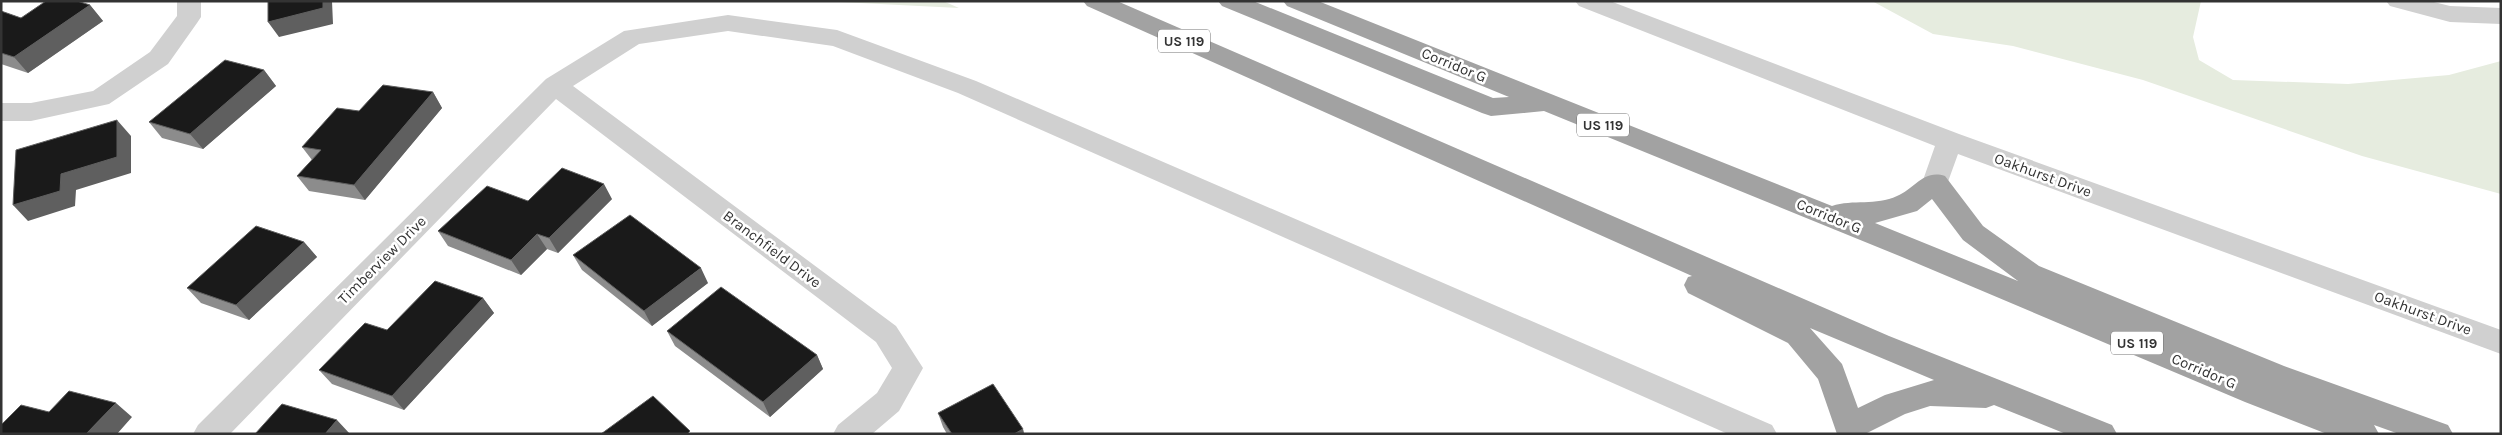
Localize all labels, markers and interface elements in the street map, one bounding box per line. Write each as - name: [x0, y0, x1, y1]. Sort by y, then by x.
- road number: US 119: [1158, 29, 1210, 52]
- street label: Corridor G: [1419, 44, 1489, 86]
- road number: US 119: [1577, 114, 1629, 136]
- street label: Oakhurst Drive: [1992, 149, 2094, 201]
- street label: Corridor G: [1794, 195, 1864, 237]
- street label: Branchfield Drive: [720, 206, 824, 292]
- street label: Timberview Drive: [334, 212, 430, 308]
- street label: Oakhurst Drive: [2372, 287, 2474, 339]
- road number: US 119: [2111, 332, 2163, 354]
- street label: Corridor G: [2169, 349, 2239, 393]

